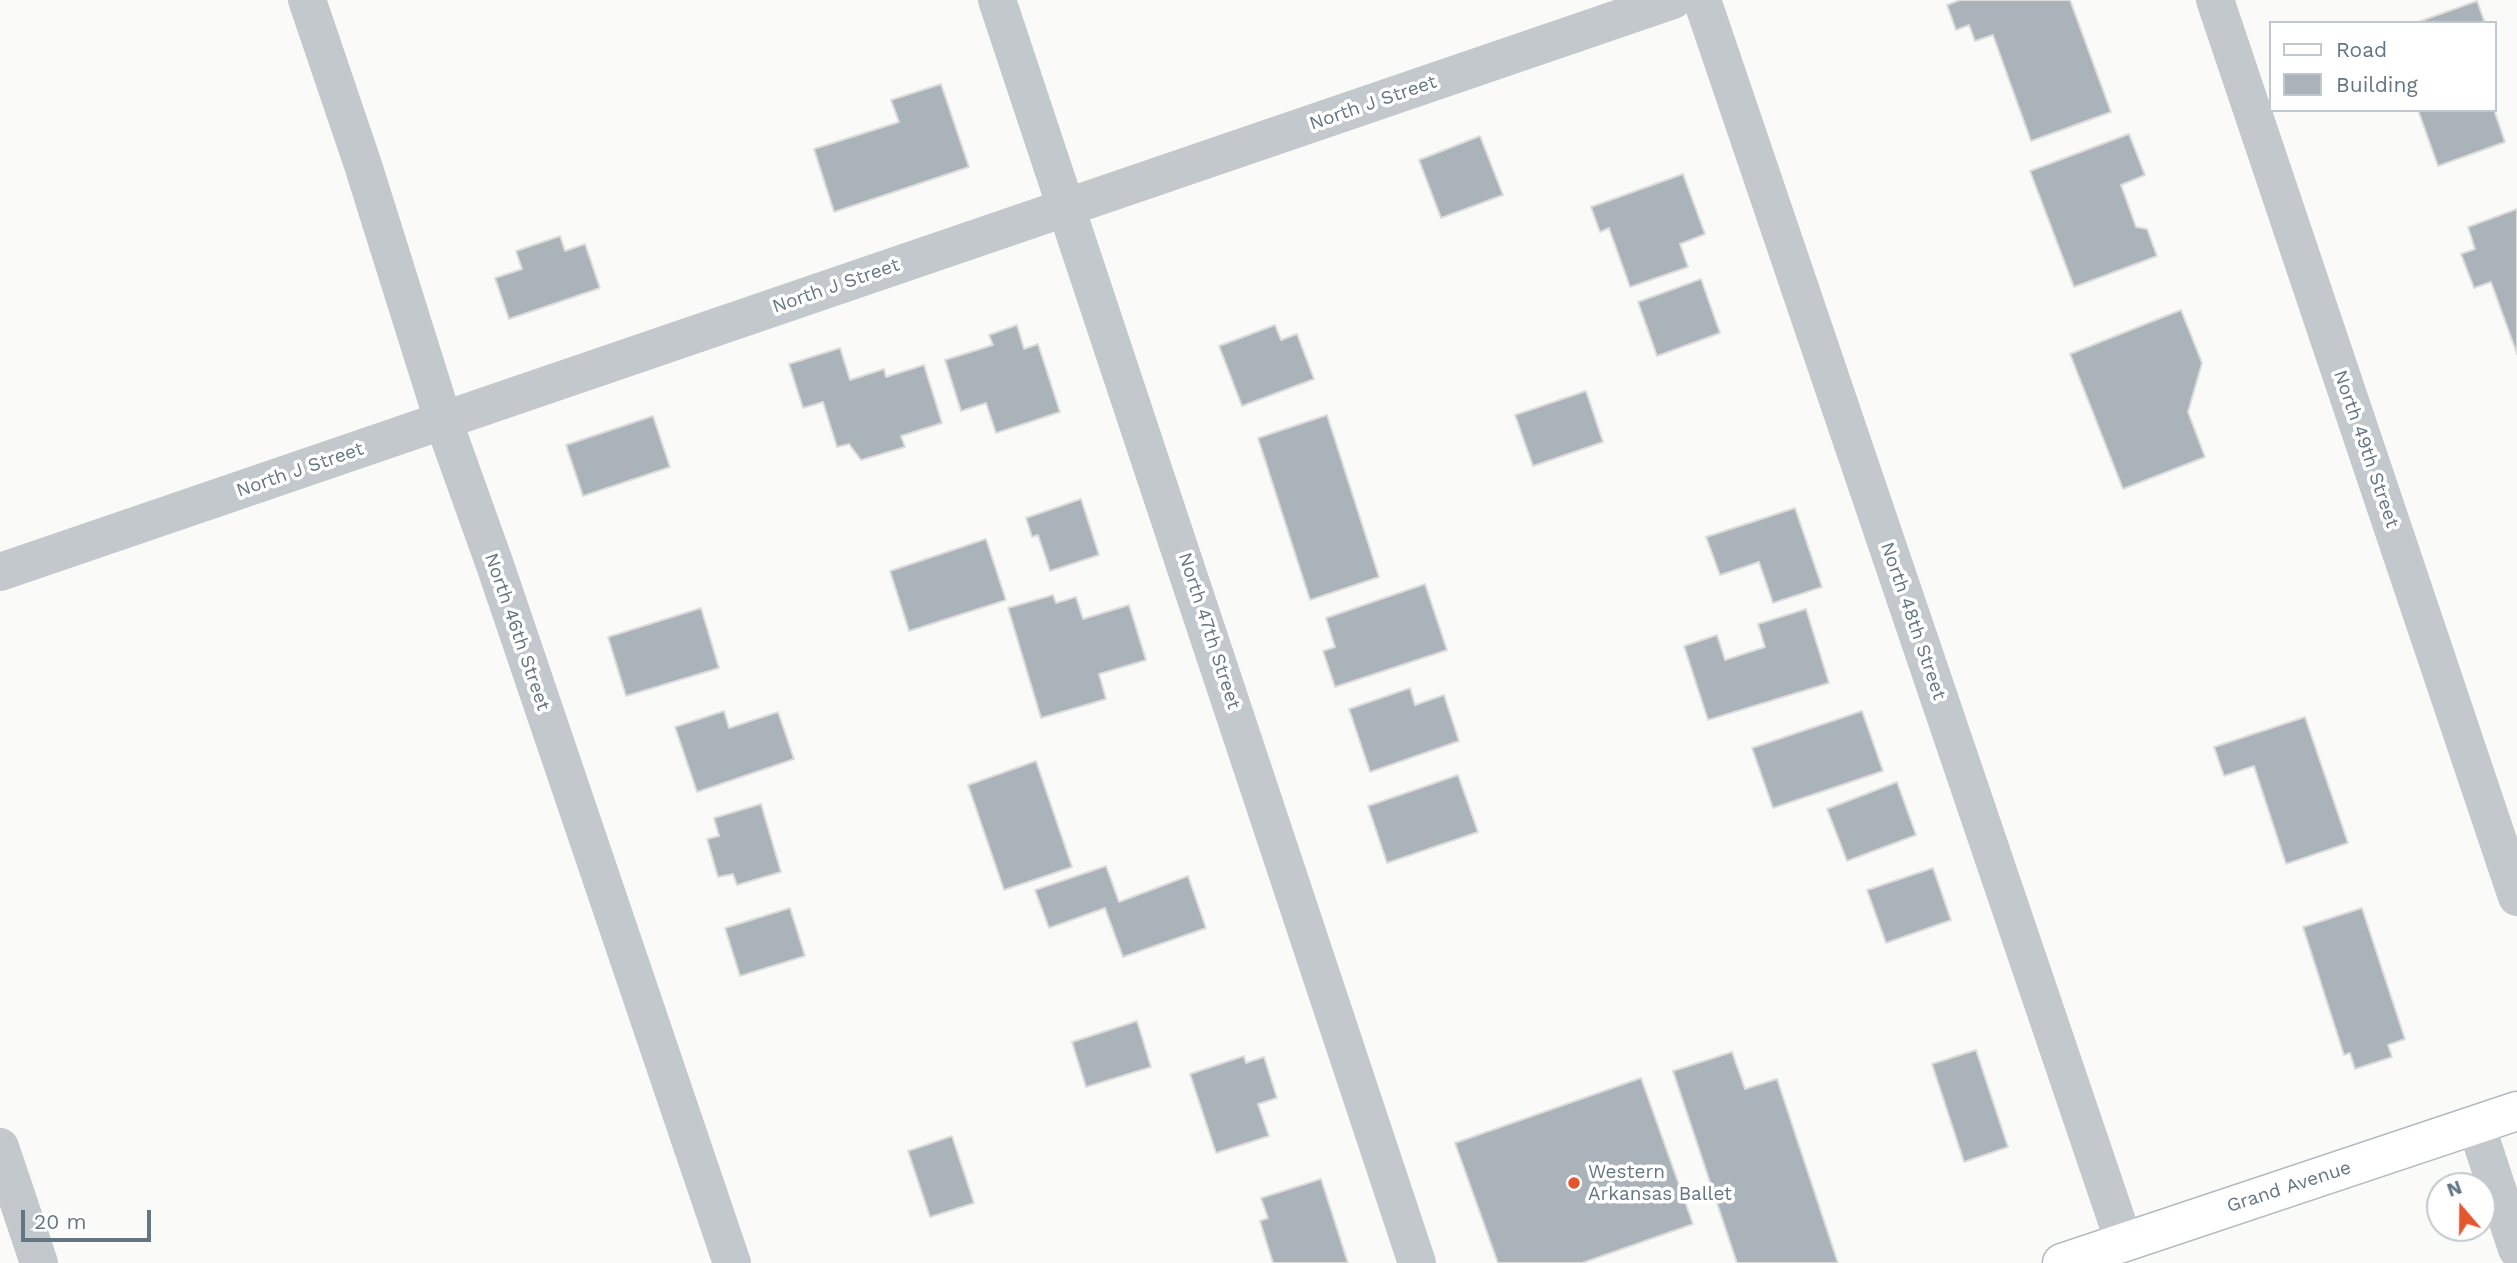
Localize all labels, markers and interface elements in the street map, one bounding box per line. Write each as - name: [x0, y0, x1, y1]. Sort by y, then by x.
- legend: [2268, 21, 2496, 112]
- text: Road: [2336, 37, 2387, 62]
- street label: North J Street: [1306, 71, 1440, 135]
- text: Building: [2336, 72, 2418, 97]
- street label: North J Street: [769, 254, 903, 318]
- street label: North 49th Street: [2328, 367, 2404, 531]
- street label: North J Street: [233, 438, 367, 502]
- street label: North 48th Street: [1875, 539, 1951, 703]
- street label: North 46th Street: [479, 550, 555, 714]
- street label: North 47th Street: [1173, 550, 1245, 712]
- street label: Grand Avenue: [2224, 1156, 2354, 1218]
- place label: Western Arkansas Ballet: [1588, 1161, 1732, 1205]
- north arrow: [2426, 1172, 2496, 1242]
- marker: Western Arkansas Ballet: [1566, 1175, 1582, 1191]
- text: N: [2444, 1175, 2465, 1202]
- scale bar: [24, 1196, 154, 1240]
- text: 20 m: [34, 1209, 86, 1234]

